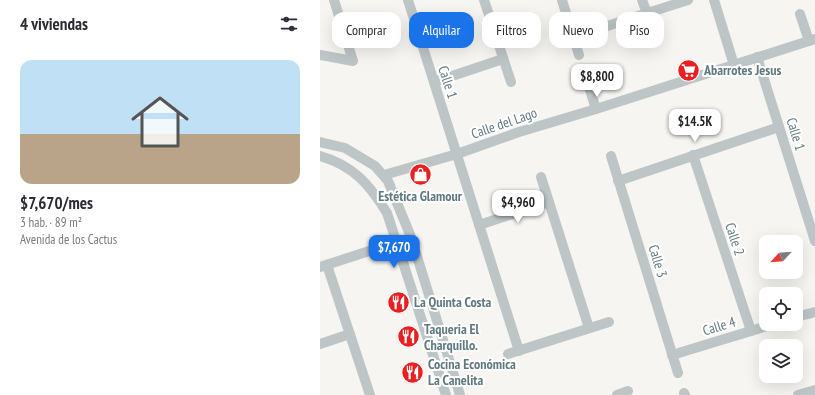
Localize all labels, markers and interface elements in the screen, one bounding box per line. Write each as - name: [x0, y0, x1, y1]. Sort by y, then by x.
- chip: Comprar: [332, 12, 401, 48]
- chip: Alquilar: [409, 12, 474, 48]
- chip: Filtros: [482, 12, 541, 48]
- chip: Nuevo: [549, 12, 608, 48]
- chip: Piso: [616, 12, 664, 48]
- text: 4 viviendas: [20, 13, 88, 35]
- icon: filters: [278, 13, 300, 35]
- supermarket icon: Abarrotes Jesus: [675, 57, 701, 83]
- place label: Abarrotes Jesus: [703, 61, 781, 79]
- street label: Calle 1: [434, 63, 462, 101]
- pin: $8,800: [564, 64, 630, 98]
- text: $8,800: [580, 68, 614, 85]
- icon: home: [124, 86, 196, 158]
- street label: Calle del Lago: [469, 103, 539, 143]
- pin: $14.5K: [662, 109, 728, 143]
- text: $14.5K: [678, 113, 712, 130]
- street label: Calle 1: [783, 115, 809, 153]
- shop icon: Estética Glamour: [407, 161, 433, 187]
- place label: Estética Glamour: [378, 187, 463, 205]
- pin: $4,960: [485, 190, 551, 224]
- text: $7,670/mes: [20, 192, 93, 214]
- text: $4,960: [501, 194, 535, 211]
- text: 3 hab. · 89 m²: [20, 214, 82, 231]
- street label: Calle 2: [721, 220, 749, 258]
- text: Avenida de los Cactus: [20, 231, 117, 248]
- pin: $7,670: [361, 235, 427, 269]
- north arrow: [759, 235, 803, 279]
- map controls: [759, 235, 803, 383]
- text: $7,670: [378, 239, 410, 256]
- street label: Calle 3: [645, 242, 671, 280]
- button: locate: [759, 287, 803, 331]
- restaurant icon: La Quinta Costa: [386, 289, 412, 315]
- place label: La Quinta Costa: [414, 293, 492, 311]
- street label: Calle 4: [700, 312, 738, 339]
- place label: Taqueria El Charquillo.: [424, 320, 480, 354]
- restaurant icon: Taqueria El Charquillo.: [396, 324, 422, 350]
- button: layers: [759, 339, 803, 383]
- place label: Cocina Económica La Canelita: [428, 355, 516, 389]
- restaurant icon: Cocina Económica La Canelita: [400, 359, 426, 385]

